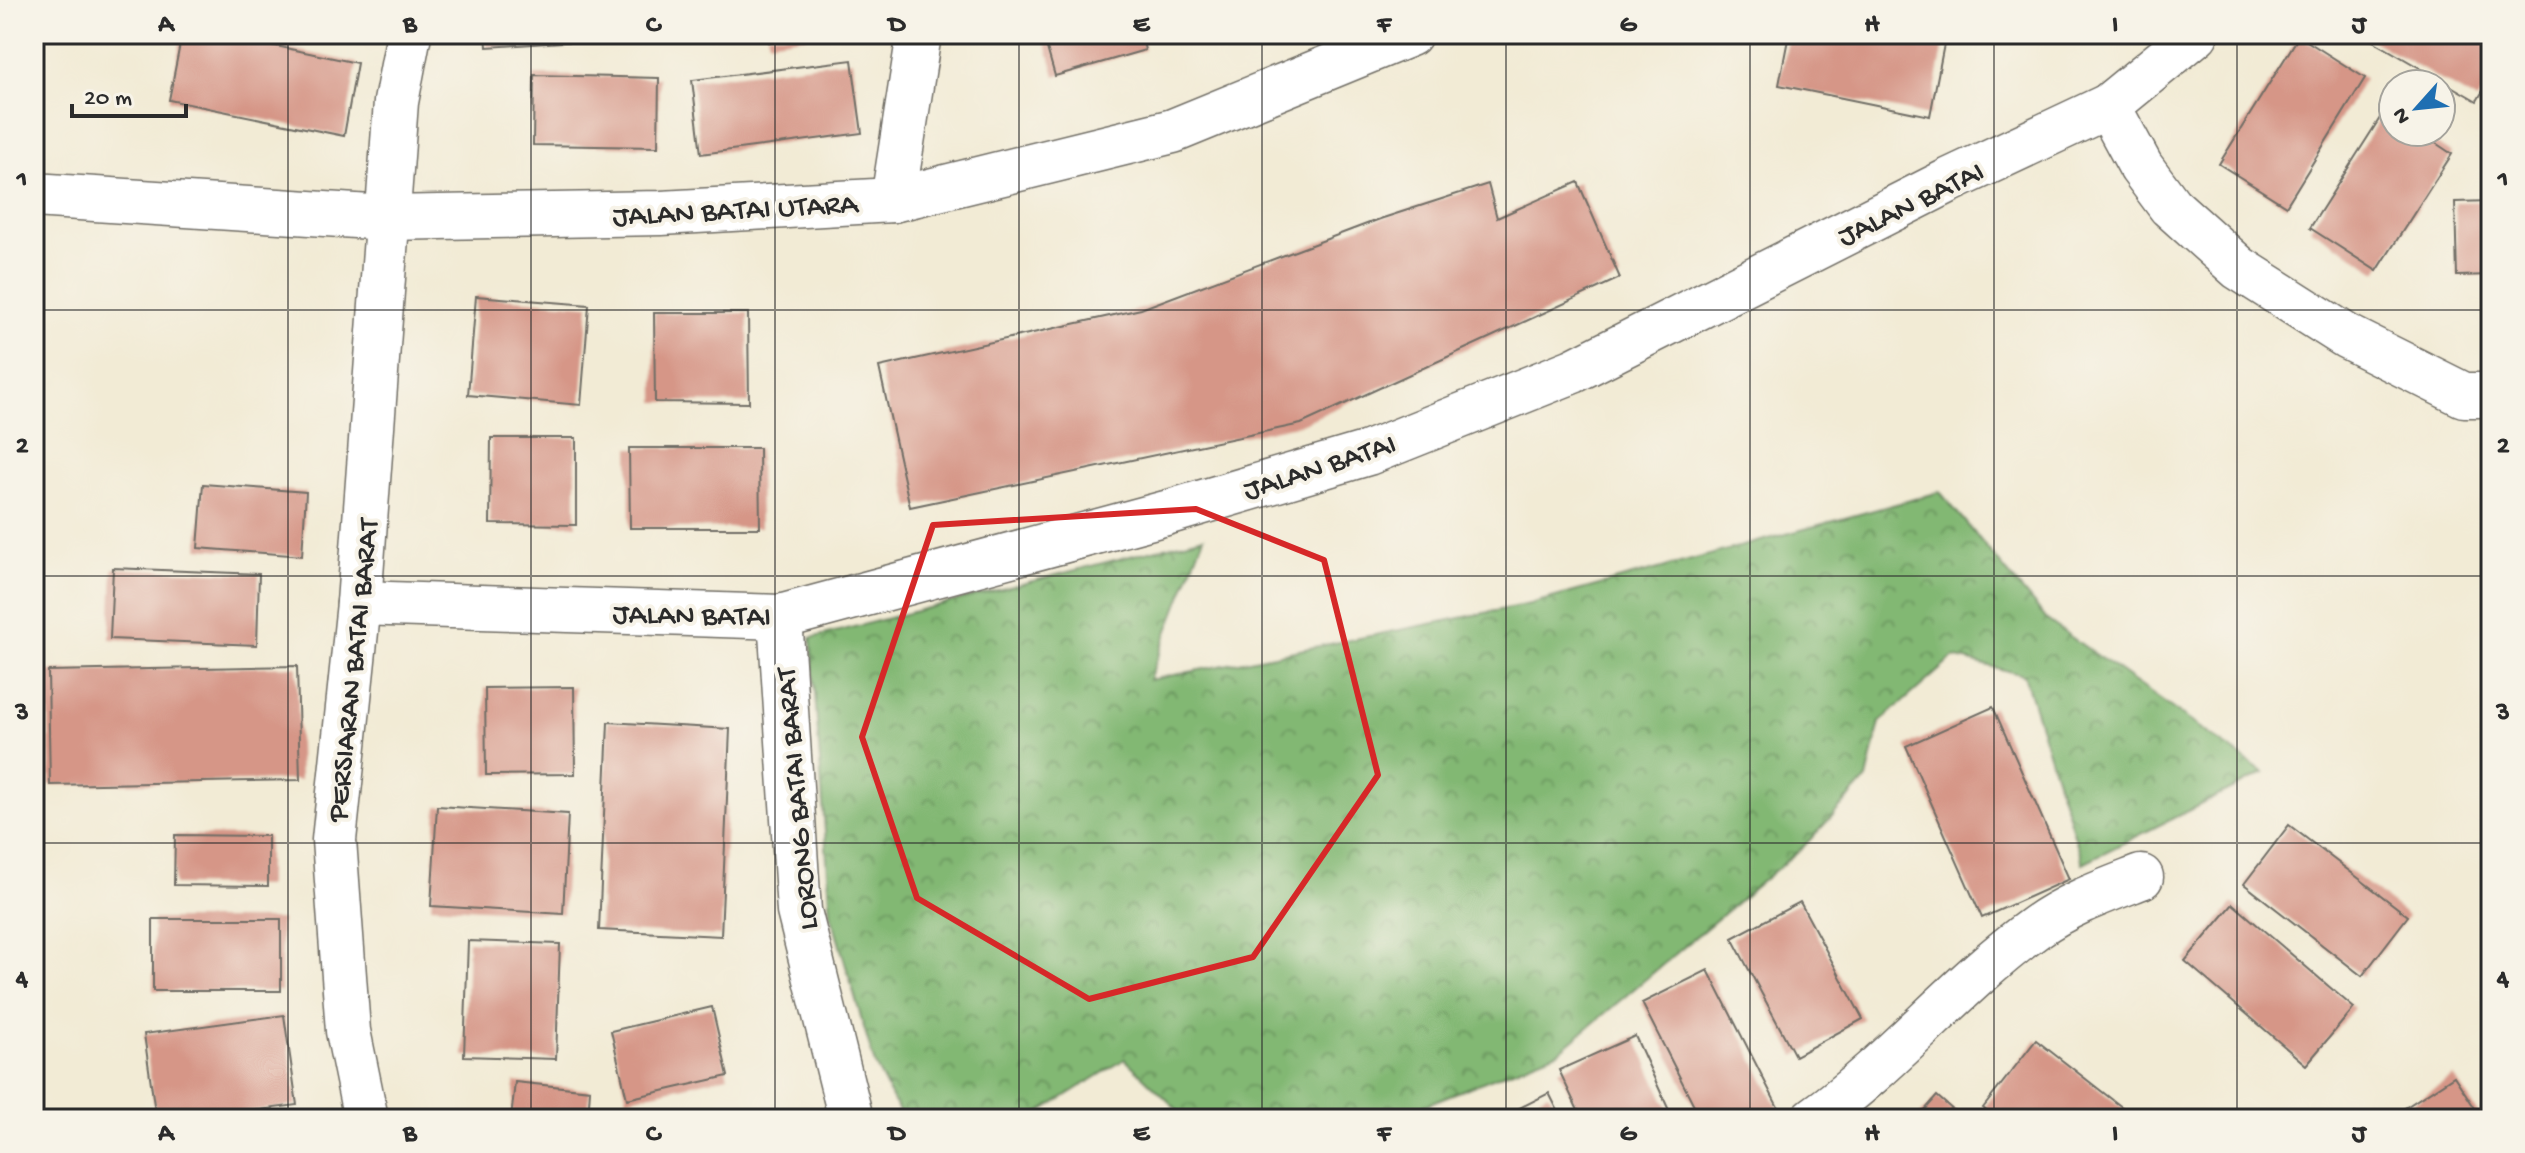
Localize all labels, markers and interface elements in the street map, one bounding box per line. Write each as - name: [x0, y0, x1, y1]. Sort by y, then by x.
- text: A: [157, 11, 175, 42]
- text: B: [402, 11, 418, 42]
- text: C: [646, 11, 663, 42]
- text: D: [887, 11, 907, 42]
- text: E: [1133, 11, 1151, 42]
- text: F: [1376, 11, 1392, 42]
- text: G: [1620, 11, 1638, 42]
- text: H: [1865, 11, 1881, 42]
- text: I: [2112, 11, 2118, 42]
- text: J: [2351, 11, 2368, 42]
- scale bar: [72, 68, 186, 118]
- north arrow: [2377, 68, 2457, 148]
- text: 20 m: [84, 85, 132, 114]
- text: N: [2388, 103, 2418, 128]
- street label: JALAN BATAI: [1833, 156, 1991, 257]
- text: 1: [16, 166, 27, 197]
- text: 1: [2497, 166, 2508, 197]
- street label: JALAN BATAI UTARA: [612, 189, 860, 236]
- street label: JALAN BATAI: [1240, 428, 1401, 510]
- text: 2: [16, 432, 29, 463]
- text: 2: [2497, 432, 2510, 463]
- street label: PERSIARAN BATAI BARAT: [322, 516, 389, 825]
- street label: JALAN BATAI: [612, 599, 771, 636]
- street label: LORONG BATAI BARAT: [770, 665, 828, 931]
- text: 3: [14, 699, 29, 730]
- text: 3: [2495, 699, 2510, 730]
- text: 4: [15, 965, 29, 996]
- text: 4: [2496, 965, 2510, 996]
- text: A: [157, 1120, 175, 1151]
- text: B: [402, 1120, 418, 1151]
- text: C: [646, 1120, 663, 1151]
- text: D: [887, 1120, 907, 1151]
- text: E: [1133, 1120, 1151, 1151]
- text: F: [1376, 1120, 1392, 1151]
- text: G: [1620, 1120, 1638, 1151]
- text: H: [1865, 1120, 1881, 1151]
- text: I: [2112, 1120, 2118, 1151]
- text: J: [2351, 1120, 2368, 1151]

